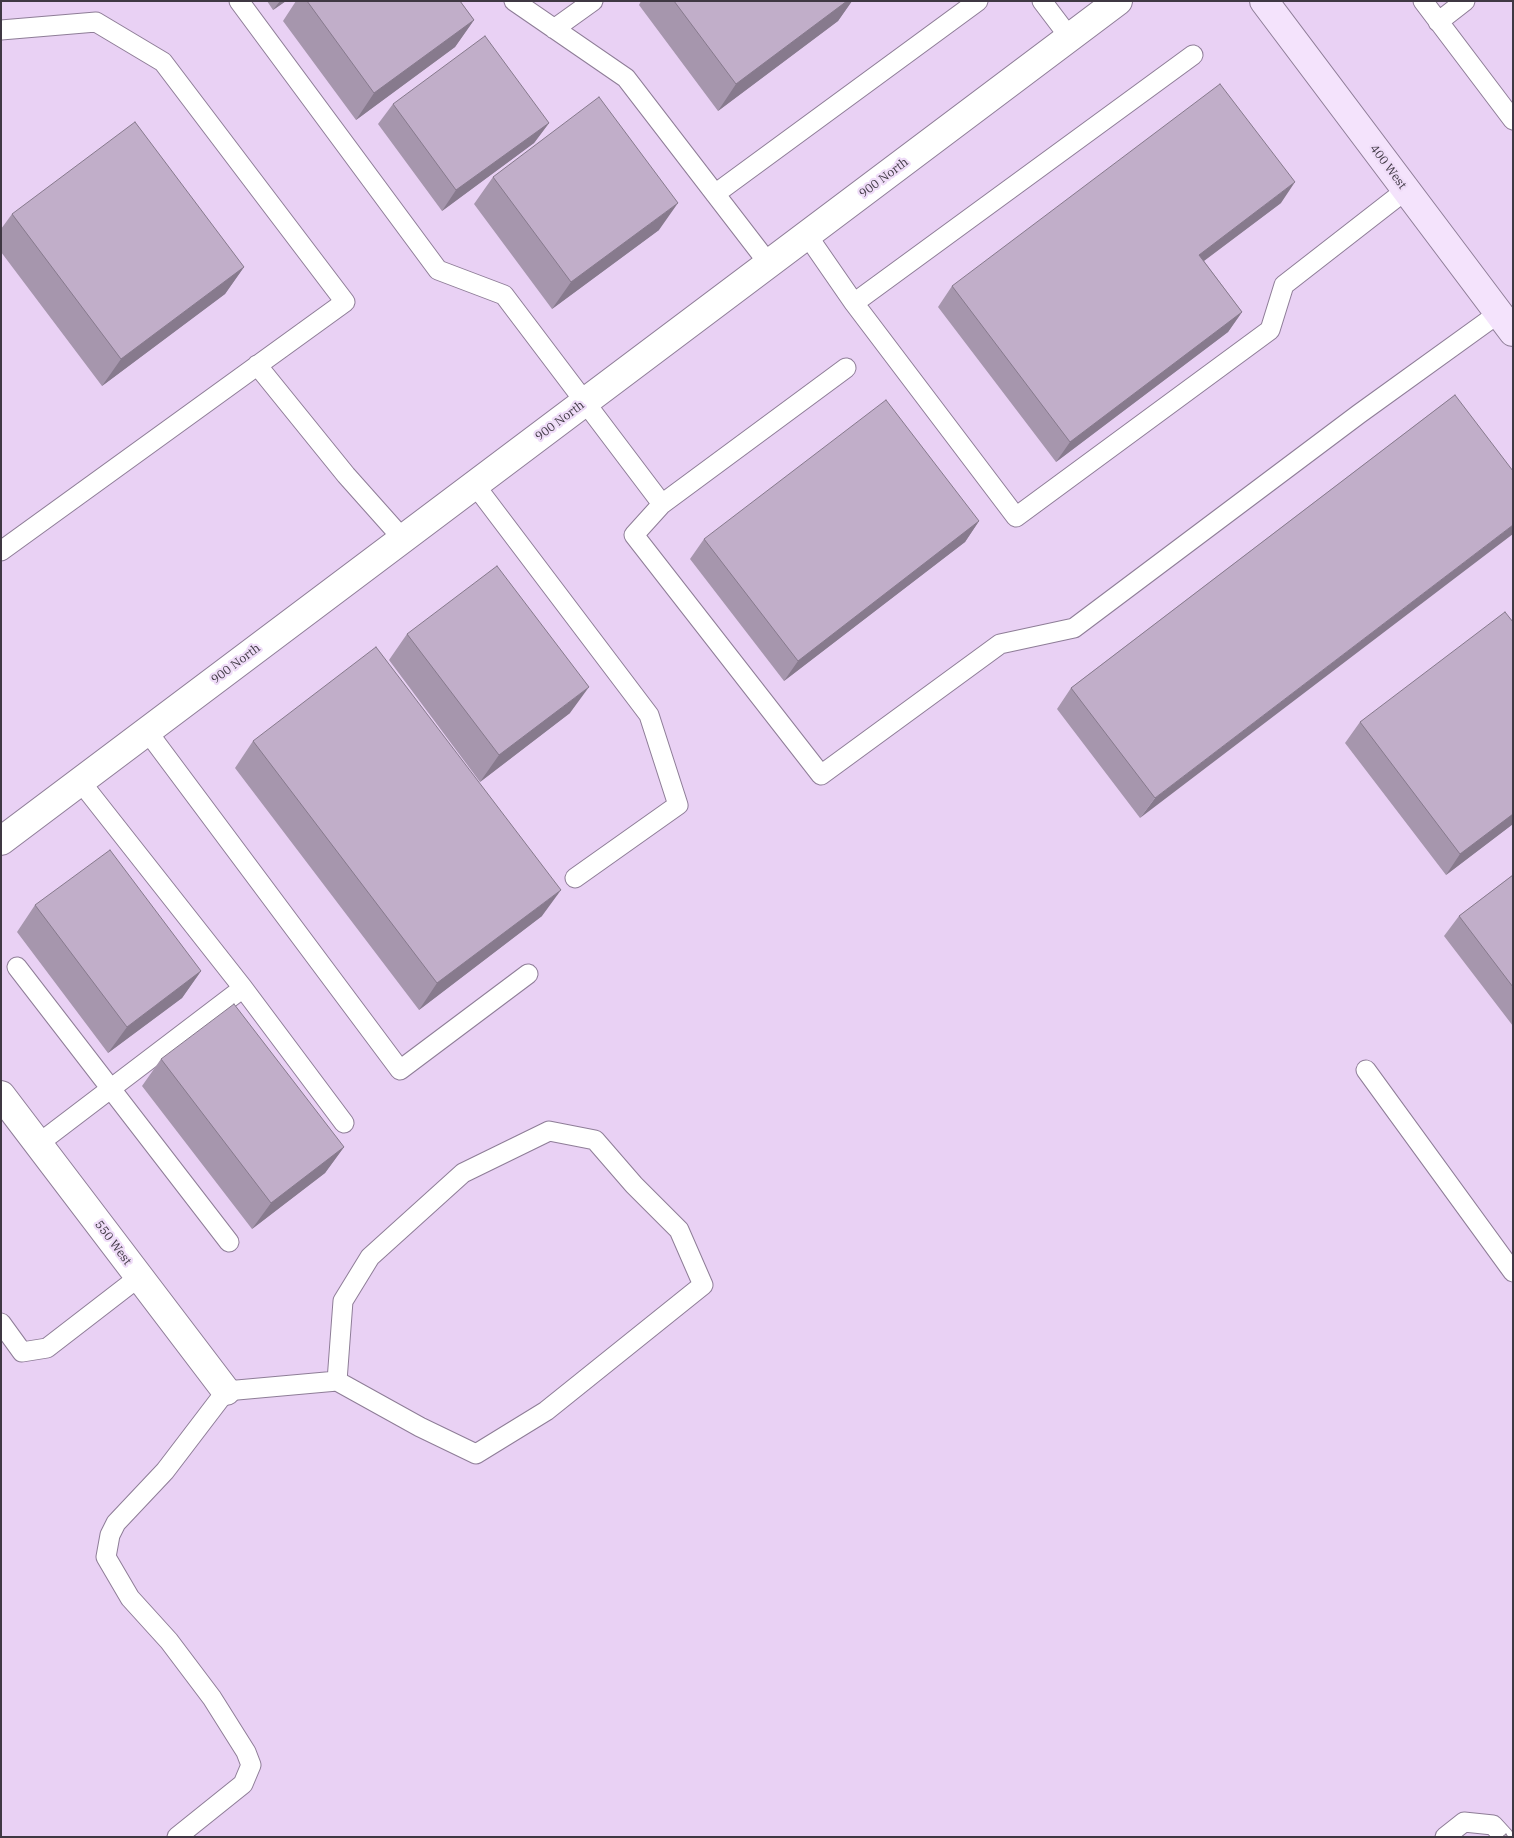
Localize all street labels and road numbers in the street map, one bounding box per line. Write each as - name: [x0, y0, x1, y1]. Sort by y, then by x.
- street label: 400 West: [1367, 142, 1409, 192]
- street label: 900 North: [857, 155, 911, 201]
- street label: 900 North: [533, 398, 587, 444]
- street label: 900 North: [209, 641, 263, 687]
- street label: 550 West: [92, 1218, 134, 1268]

